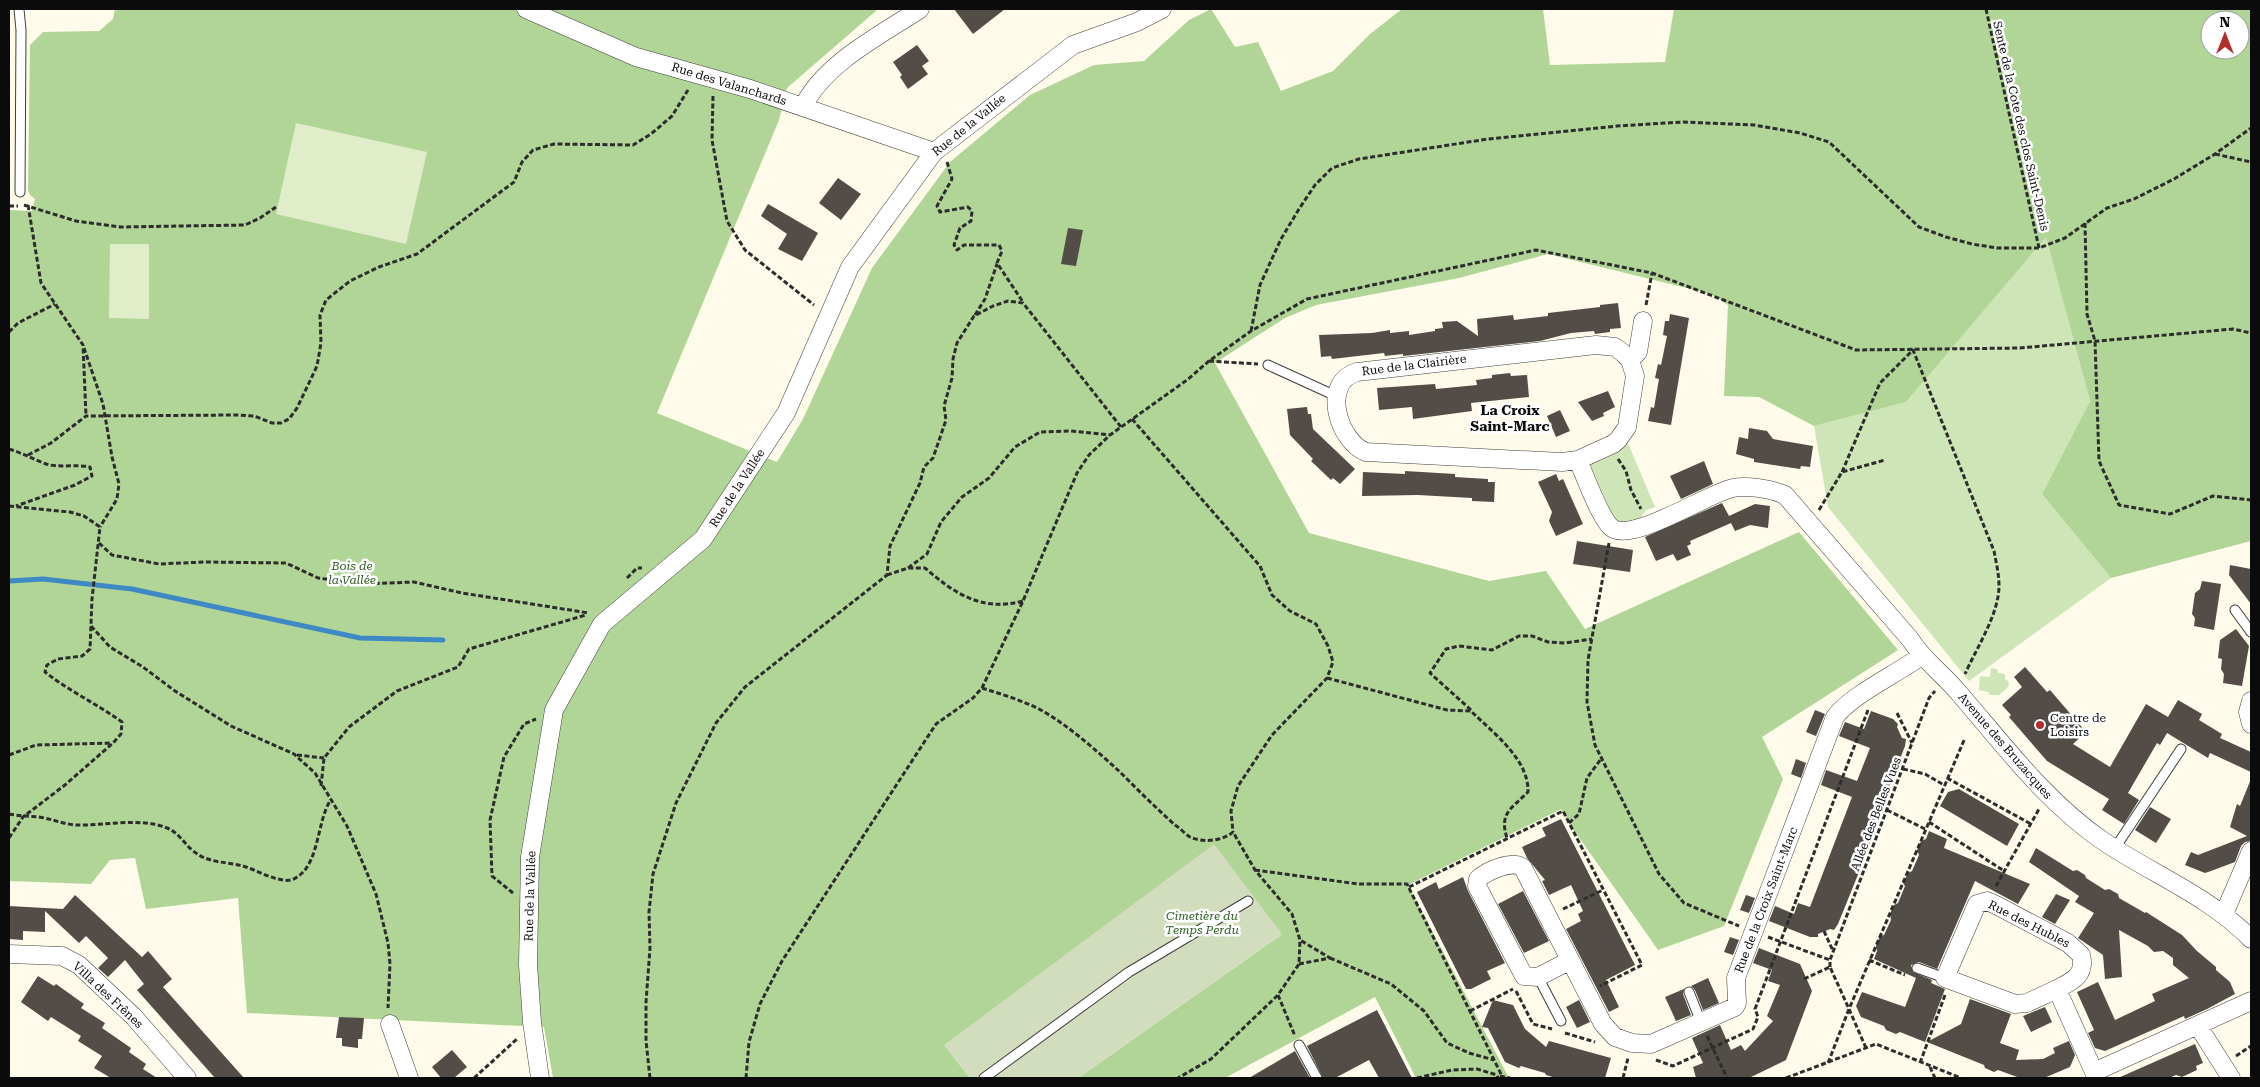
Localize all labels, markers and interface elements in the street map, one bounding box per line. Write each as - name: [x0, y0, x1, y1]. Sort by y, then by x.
- north arrow: [2200, 10, 2250, 60]
- text: N: [2220, 14, 2231, 30]
- street label: Sente de la Cote des clos Saint-Denis: [1990, 20, 2052, 232]
- street label: Rue des Valanchards: [670, 60, 788, 108]
- street label: Rue de la Vallée: [929, 91, 1009, 159]
- street label: Rue de la Clairière: [1361, 352, 1467, 378]
- district label: La Croix Saint-Marc: [1470, 402, 1550, 434]
- street label: Rue de la Vallée: [706, 446, 768, 530]
- park label: Bois de la Vallée: [328, 559, 376, 587]
- street label: Avenue des Bruzacques: [1955, 690, 2055, 802]
- place label: Centre de Loisirs: [2050, 711, 2107, 739]
- marker: Centre de Loisirs: [2034, 719, 2046, 731]
- street label: Allée des Belles Vues: [1848, 755, 1904, 873]
- street label: Rue de la Croix Saint-Marc: [1732, 825, 1800, 975]
- street label: Rue de la Vallée: [521, 850, 539, 941]
- street label: Rue des Hubles: [1986, 897, 2072, 951]
- park label: Cimetière du Temps Perdu: [1165, 909, 1239, 937]
- street label: Villa des Frênes: [70, 959, 146, 1031]

